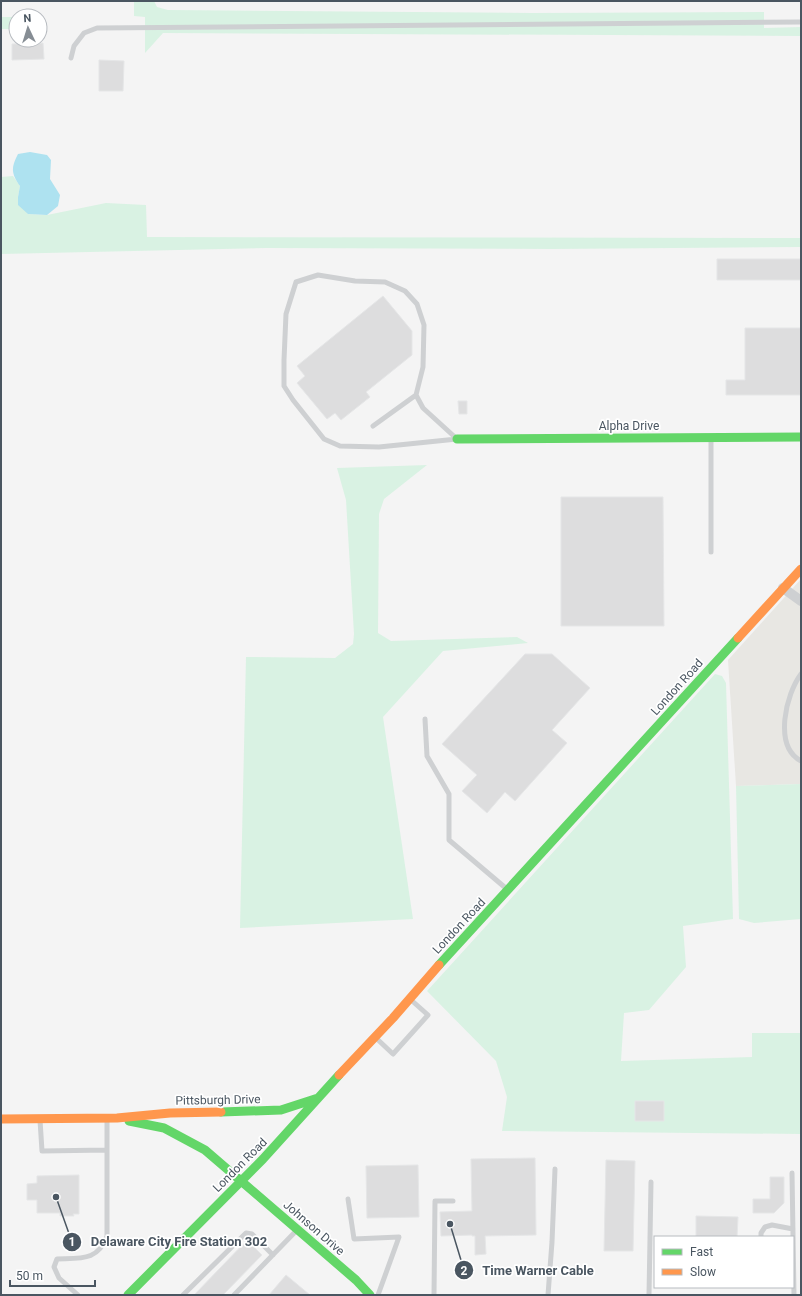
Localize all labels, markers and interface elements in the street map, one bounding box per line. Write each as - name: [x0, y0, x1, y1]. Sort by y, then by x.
- north arrow: [8, 8, 48, 48]
- text: N: [23, 12, 32, 25]
- street label: Alpha Drive: [599, 419, 659, 433]
- street label: London Road: [648, 656, 706, 718]
- street label: London Road: [430, 895, 488, 957]
- street label: Pittsburgh Drive: [175, 1092, 261, 1108]
- street label: London Road: [210, 1135, 270, 1195]
- street label: Johnson Drive: [281, 1198, 347, 1258]
- callout: Delaware City Fire Station 302: [62, 1229, 275, 1254]
- text: Delaware City Fire Station 302: [91, 1234, 267, 1249]
- text: 1: [69, 1235, 75, 1249]
- legend: [654, 1236, 794, 1288]
- text: Fast: [690, 1245, 713, 1259]
- callout: Time Warner Cable: [454, 1258, 602, 1283]
- scale bar: [10, 1262, 95, 1288]
- text: Time Warner Cable: [482, 1263, 594, 1278]
- text: 2: [461, 1264, 468, 1278]
- text: Slow: [690, 1265, 716, 1279]
- text: 50 m: [16, 1269, 43, 1283]

